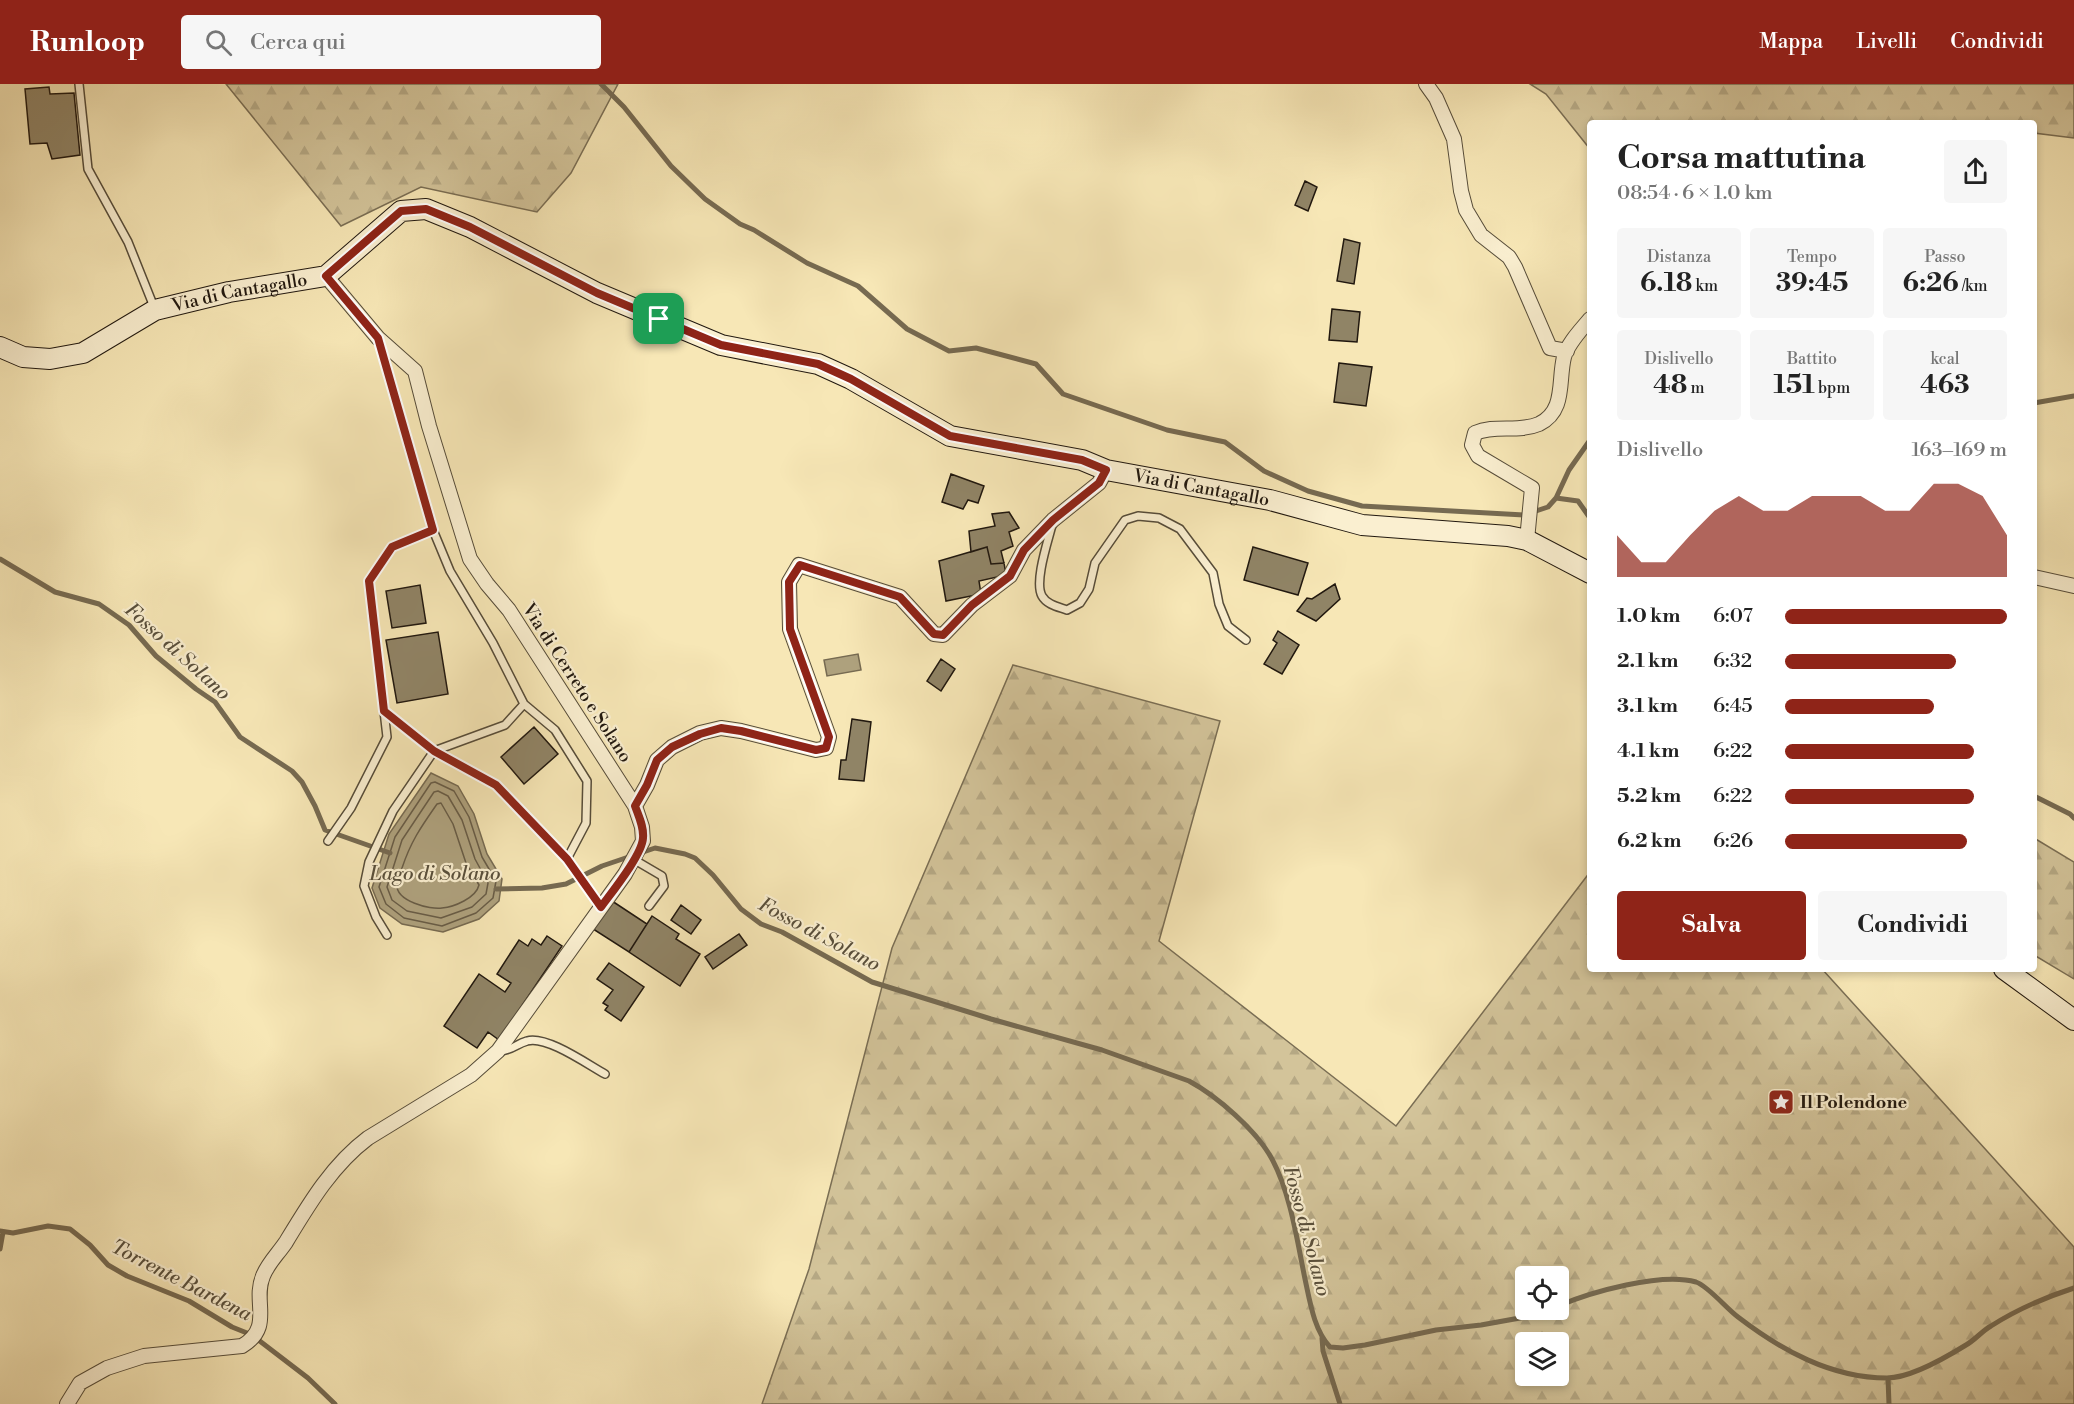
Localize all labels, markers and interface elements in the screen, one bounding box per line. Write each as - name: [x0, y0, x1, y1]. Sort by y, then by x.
- search box: [181, 15, 601, 69]
- text: Runloop: [30, 25, 145, 60]
- icon: search: [202, 26, 235, 59]
- text: Cerca qui: [250, 29, 346, 56]
- text: Mappa: [1759, 29, 1823, 55]
- text: Livelli: [1856, 29, 1917, 55]
- text: Condividi: [1950, 29, 2044, 55]
- text: Corsa mattutina: [1617, 138, 1866, 179]
- button: share: [1944, 140, 2007, 203]
- text: 08:54 · 6 × 1.0 km: [1617, 181, 1773, 206]
- text: Distanza: [1647, 247, 1711, 267]
- text: Tempo: [1787, 247, 1837, 267]
- text: Passo: [1924, 247, 1966, 267]
- text: 6.18: [1640, 267, 1692, 299]
- text: 39:45: [1776, 267, 1848, 299]
- text: 6:26: [1903, 267, 1959, 299]
- street label: Via di Cantagallo: [168, 268, 309, 317]
- text: km: [1692, 276, 1718, 296]
- text: /km: [1959, 276, 1987, 296]
- pin: [633, 293, 684, 344]
- icon: arrive: [642, 302, 675, 335]
- text: Dislivello: [1645, 349, 1714, 369]
- text: Battito: [1787, 349, 1837, 369]
- text: kcal: [1930, 349, 1960, 369]
- text: 48: [1653, 369, 1687, 401]
- text: 151: [1774, 369, 1815, 401]
- text: 463: [1920, 369, 1970, 401]
- text: m: [1687, 378, 1705, 398]
- text: bpm: [1815, 378, 1850, 398]
- text: Dislivello: [1617, 438, 1703, 463]
- text: 163–169 m: [1911, 438, 2007, 463]
- street label: Via di Cantagallo: [1131, 464, 1271, 511]
- water label: Fosso di Solano: [119, 598, 235, 706]
- street label: Via di Cerreto e Solano: [516, 598, 637, 767]
- text: 1.0 km: [1617, 604, 1681, 629]
- text: 6:07: [1713, 604, 1753, 629]
- text: 2.1 km: [1617, 649, 1679, 674]
- text: 6:32: [1713, 649, 1752, 674]
- text: 3.1 km: [1617, 694, 1678, 719]
- text: 6:45: [1713, 694, 1753, 719]
- text: 4.1 km: [1617, 739, 1679, 764]
- text: 6:22: [1713, 739, 1752, 764]
- text: 5.2 km: [1617, 784, 1681, 809]
- text: 6:22: [1713, 784, 1752, 809]
- text: 6.2 km: [1617, 829, 1681, 854]
- text: 6:26: [1713, 829, 1753, 854]
- water label: Lago di Solano: [369, 862, 500, 887]
- button: Salva: [1617, 891, 1806, 960]
- button: Condividi: [1818, 891, 2007, 960]
- water label: Fosso di Solano: [754, 892, 884, 978]
- place icon: Il Polendone: [1766, 1087, 1796, 1117]
- place label: Il Polendone: [1800, 1091, 1908, 1114]
- water label: Fosso di Solano: [1277, 1163, 1335, 1299]
- water label: Torrente Bardena: [106, 1235, 256, 1328]
- map controls: [1515, 1266, 1569, 1386]
- button: locate: [1515, 1266, 1569, 1320]
- button: layers: [1515, 1332, 1569, 1386]

